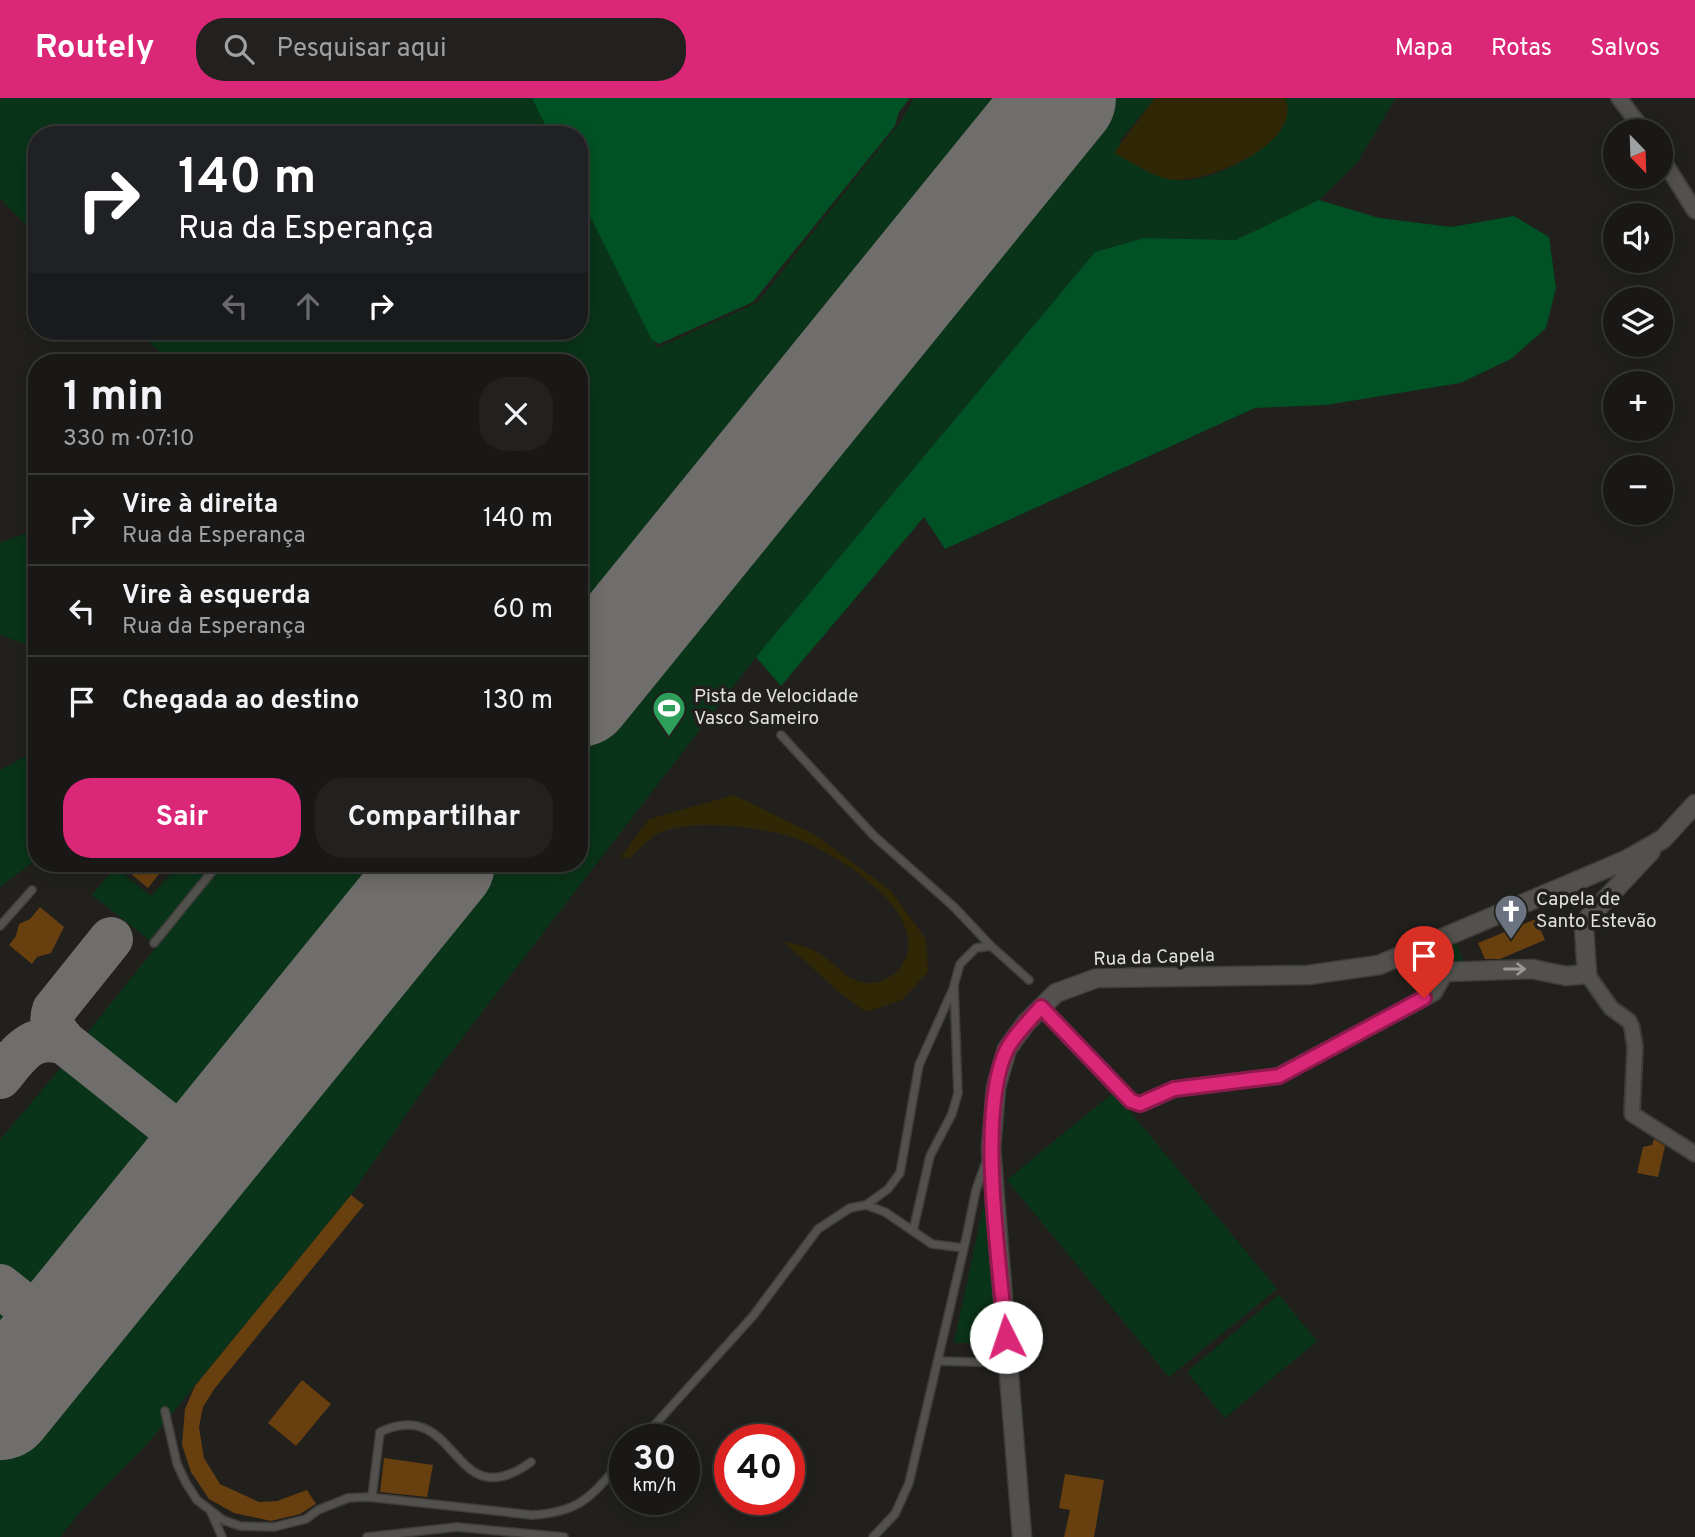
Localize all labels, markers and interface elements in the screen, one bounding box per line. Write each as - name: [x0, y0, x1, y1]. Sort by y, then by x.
- search box: [196, 18, 686, 81]
- text: Routely: [35, 28, 154, 70]
- icon: search: [220, 30, 258, 68]
- text: Pesquisar aqui: [276, 33, 447, 66]
- text: Mapa: [1395, 34, 1453, 64]
- text: Rotas: [1491, 34, 1552, 64]
- text: Salvos: [1590, 34, 1660, 64]
- north arrow: [1603, 119, 1673, 189]
- map controls: [1603, 119, 1673, 525]
- text: 140 m: [178, 149, 317, 211]
- icon: right: [63, 154, 154, 245]
- button: sound: [1603, 203, 1673, 273]
- text: Rua da Esperança: [178, 210, 434, 250]
- icon: left: [216, 287, 254, 325]
- icon: ahead: [289, 287, 327, 325]
- icon: right: [362, 287, 400, 325]
- button: layers: [1603, 287, 1673, 357]
- button: +: [1603, 371, 1673, 441]
- text: 1 min: [63, 372, 164, 425]
- button: close: [479, 377, 553, 451]
- text: 330 m · 07:10: [63, 425, 195, 454]
- button: −: [1603, 455, 1673, 525]
- text: Vire à direita: [122, 489, 278, 522]
- icon: right: [63, 501, 101, 539]
- text: 140 m: [483, 503, 553, 536]
- text: Rua da Esperança: [122, 522, 306, 551]
- text: Vire à esquerda: [122, 580, 310, 613]
- icon: left: [63, 592, 101, 630]
- text: 60 m: [493, 594, 553, 627]
- text: Rua da Esperança: [122, 613, 306, 642]
- icon: arrive: [63, 683, 101, 721]
- text: Chegada ao destino: [122, 685, 359, 718]
- text: 130 m: [483, 685, 553, 718]
- place label: Pista de Velocidade Vasco Sameiro: [694, 685, 858, 731]
- sports icon: Pista de Velocidade Vasco Sameiro: [650, 689, 688, 738]
- button: Sair: [63, 778, 301, 858]
- button: Compartilhar: [315, 778, 553, 858]
- place label: Capela de Santo Estevão: [1536, 888, 1657, 934]
- church icon: Capela de Santo Estevão: [1492, 892, 1530, 941]
- pin: [1394, 926, 1454, 998]
- icon: arrive: [1405, 937, 1443, 975]
- street label: Rua da Capela: [1093, 944, 1215, 972]
- one-way arrow: [1503, 962, 1526, 976]
- position arrow: [969, 1300, 1043, 1374]
- speed limit sign: 40: [714, 1424, 805, 1515]
- text: 30: [633, 1438, 676, 1482]
- text: km/h: [633, 1475, 676, 1498]

